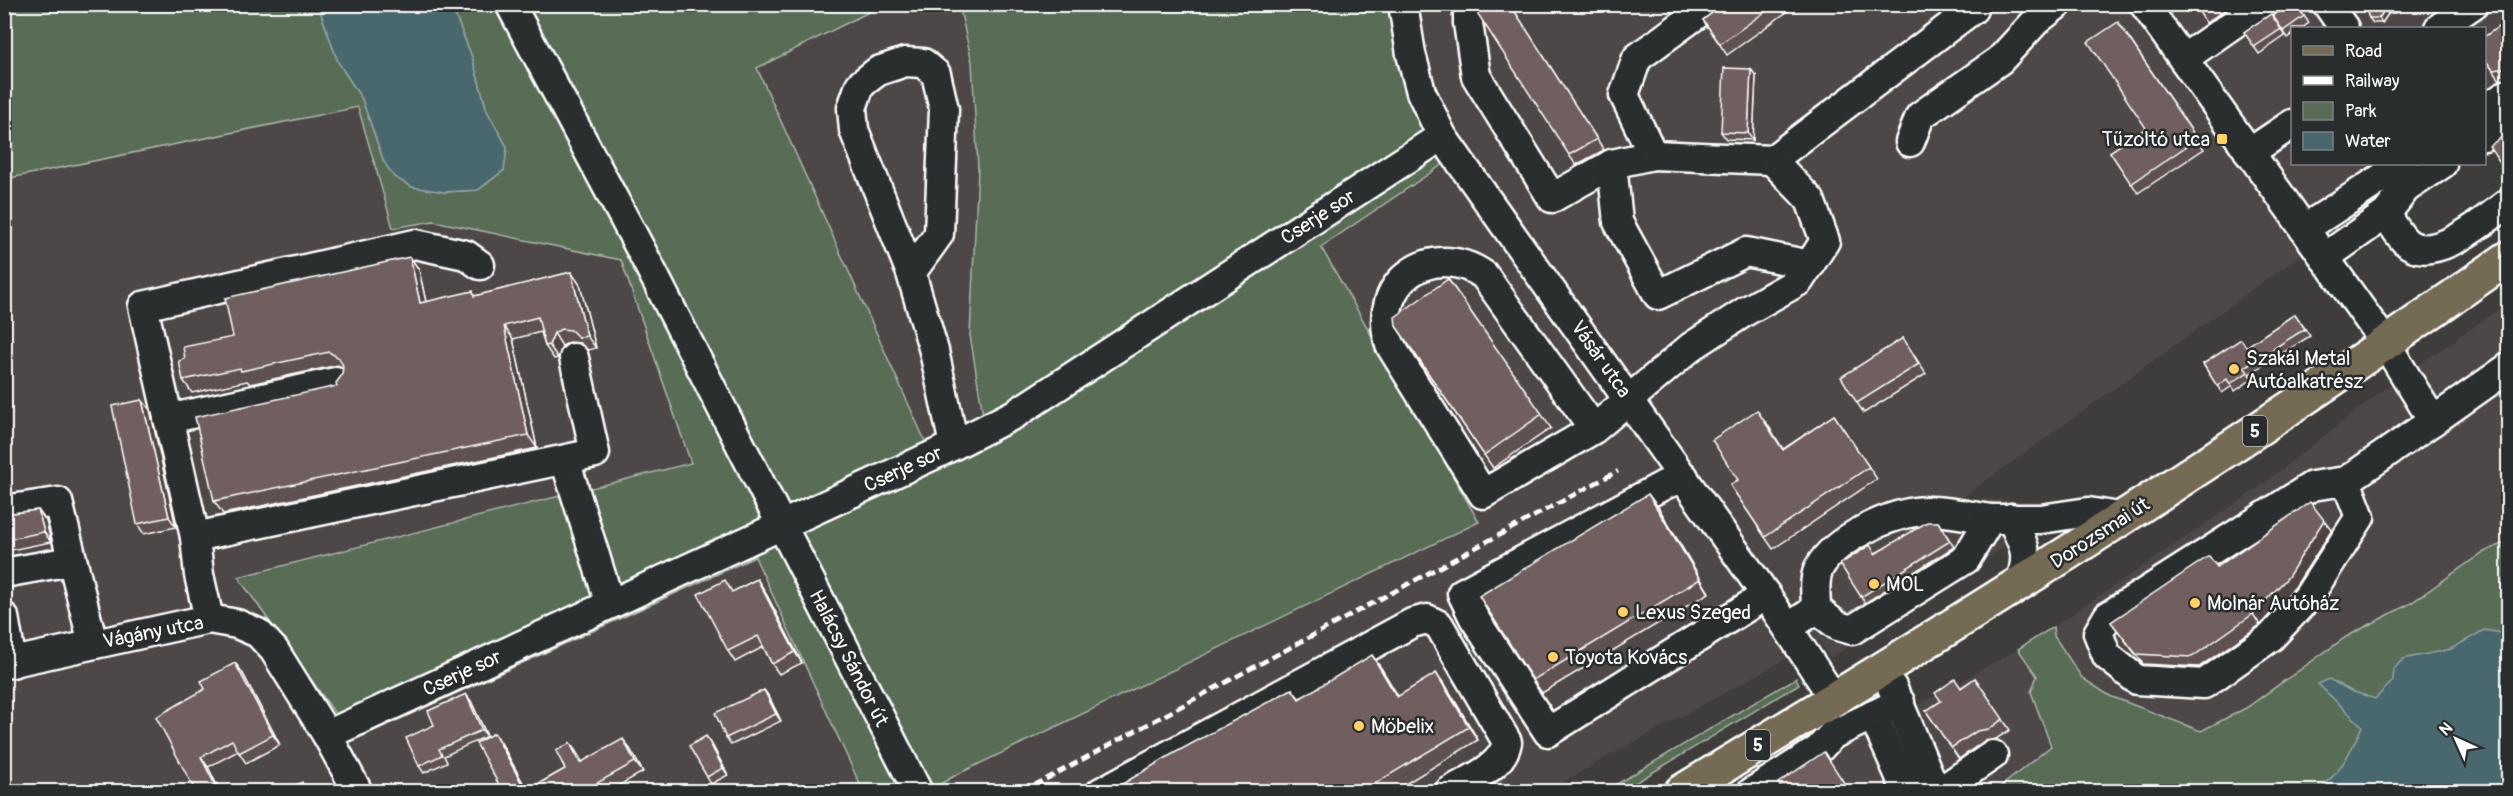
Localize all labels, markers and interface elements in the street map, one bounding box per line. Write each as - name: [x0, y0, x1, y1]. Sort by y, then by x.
- legend: [2291, 27, 2486, 165]
- text: Road: [2345, 40, 2382, 63]
- text: Railway: [2345, 70, 2400, 93]
- text: Park: [2345, 100, 2377, 123]
- place label: Tűzoltó utca: [2102, 127, 2210, 152]
- text: Water: [2345, 130, 2391, 153]
- marker: Tűzoltó utca: [2215, 132, 2229, 146]
- street label: Cserje sor: [1276, 184, 1360, 250]
- street label: Vásár utca: [1565, 316, 1637, 402]
- place label: Szakál Metal Autóalkatrész: [2246, 346, 2364, 394]
- marker: Szakál Metal Autóalkatrész: [2227, 362, 2241, 376]
- road number: 5: [2243, 416, 2267, 446]
- street label: Cserje sor: [860, 440, 946, 498]
- street label: Dorozsmai út: [2046, 491, 2155, 574]
- place label: MOL: [1886, 572, 1924, 597]
- marker: MOL: [1867, 577, 1881, 591]
- street label: Halácsy Sándor út: [804, 585, 895, 732]
- place label: Molnár Autóház: [2207, 591, 2339, 616]
- marker: Molnár Autóház: [2188, 596, 2202, 610]
- place label: Lexus Szeged: [1635, 600, 1751, 625]
- marker: Lexus Szeged: [1616, 605, 1630, 619]
- street label: Vágány utca: [100, 610, 206, 654]
- street label: Cserje sor: [419, 644, 505, 702]
- place label: Toyota Kovács: [1565, 645, 1687, 670]
- marker: Toyota Kovács: [1546, 650, 1560, 664]
- north arrow: [2426, 709, 2486, 769]
- place label: Möbelix: [1371, 714, 1434, 739]
- text: N: [2435, 718, 2457, 740]
- marker: Möbelix: [1352, 719, 1366, 733]
- road number: 5: [1746, 730, 1770, 760]

